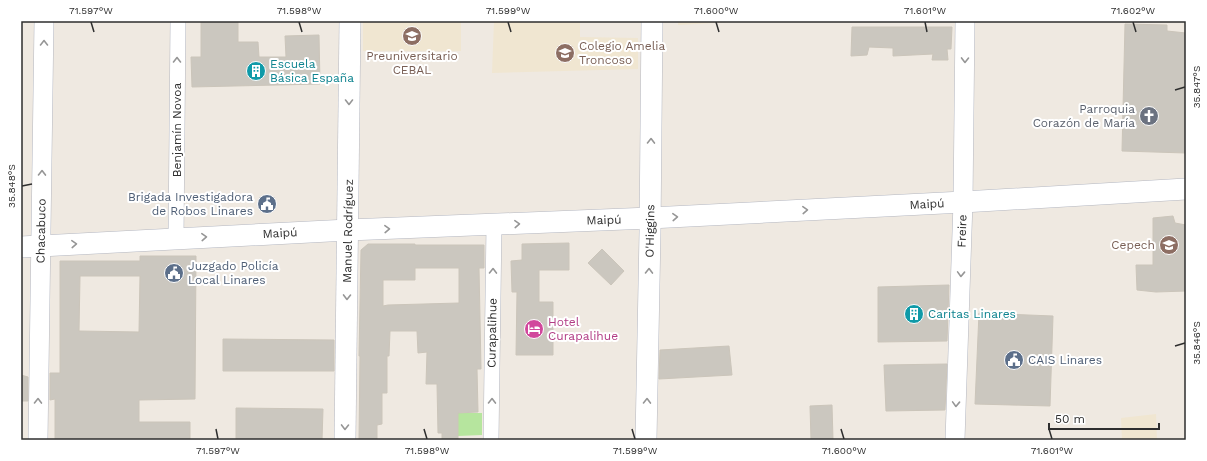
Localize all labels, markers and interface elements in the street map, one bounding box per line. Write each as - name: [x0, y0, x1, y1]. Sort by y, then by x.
- text: 71.597°W: [69, 5, 113, 16]
- text: 71.598°W: [277, 5, 322, 16]
- text: 71.599°W: [486, 5, 531, 16]
- text: 71.600°W: [694, 5, 739, 16]
- text: 71.601°W: [904, 5, 947, 16]
- text: 71.602°W: [1111, 5, 1156, 16]
- school or university icon: Preuniversitario CEBAL: [401, 25, 423, 47]
- place label: Colegio Amelia Troncoso: [579, 39, 666, 67]
- one-way arrow: [40, 40, 48, 46]
- school or university icon: Colegio Amelia Troncoso: [554, 42, 576, 64]
- place label: Preuniversitario CEBAL: [366, 49, 458, 77]
- one-way arrow: [173, 57, 182, 63]
- place label: Escuela Básica España: [270, 57, 354, 85]
- one-way arrow: [961, 57, 969, 63]
- building icon: Escuela Básica España: [245, 60, 267, 82]
- text: 35.847°S: [1191, 66, 1202, 108]
- street label: Benjamín Novoa: [170, 83, 184, 177]
- one-way arrow: [345, 99, 353, 105]
- place label: Parroquia Corazón de María: [1033, 102, 1135, 130]
- church icon: Parroquia Corazón de María: [1138, 105, 1160, 127]
- one-way arrow: [647, 138, 655, 144]
- text: 35.848°S: [6, 164, 17, 208]
- one-way arrow: [38, 170, 46, 176]
- street label: Manuel Rodríguez: [340, 179, 356, 283]
- place label: Brigada Investigadora de Robos Linares: [128, 190, 253, 218]
- public building icon: Brigada Investigadora de Robos Linares: [256, 193, 278, 215]
- street label: Maipú: [909, 196, 945, 212]
- street label: Chacabuco: [33, 198, 49, 264]
- street label: O'Higgins: [643, 204, 657, 258]
- one-way arrow: [802, 206, 808, 215]
- street label: Maipú: [586, 212, 622, 228]
- one-way arrow: [672, 212, 678, 221]
- street label: Freire: [954, 214, 970, 248]
- one-way arrow: [514, 220, 520, 228]
- one-way arrow: [384, 224, 390, 233]
- street label: Maipú: [262, 225, 298, 241]
- one-way arrow: [201, 233, 207, 242]
- school or university icon: Cepech: [1158, 234, 1180, 256]
- place label: Cepech: [1111, 238, 1155, 252]
- one-way arrow: [71, 240, 77, 248]
- place label: Juzgado Policía Local Linares: [188, 259, 279, 287]
- public building icon: Juzgado Policía Local Linares: [163, 262, 185, 284]
- one-way arrow: [489, 268, 497, 274]
- one-way arrow: [645, 268, 653, 274]
- one-way arrow: [956, 271, 965, 277]
- one-way arrow: [343, 294, 351, 300]
- street label: Curapalihue: [484, 298, 500, 368]
- building icon: Caritas Linares: [903, 303, 925, 325]
- place label: Caritas Linares: [928, 307, 1016, 321]
- place label: Hotel Curapalihue: [548, 315, 618, 343]
- hotel icon: Hotel Curapalihue: [523, 318, 545, 340]
- text: 35.846°S: [1191, 321, 1202, 365]
- public building icon: CAIS Linares: [1003, 349, 1025, 371]
- place label: CAIS Linares: [1028, 353, 1102, 367]
- one-way arrow: [34, 398, 43, 404]
- one-way arrow: [488, 398, 496, 404]
- one-way arrow: [642, 398, 651, 404]
- one-way arrow: [952, 401, 961, 407]
- scale bar: [1049, 405, 1159, 431]
- text: 50 m: [1055, 412, 1085, 426]
- one-way arrow: [341, 424, 349, 430]
- text: 71.597°W: [196, 445, 240, 456]
- text: 71.598°W: [405, 445, 450, 456]
- text: 71.599°W: [613, 445, 658, 456]
- text: 71.600°W: [822, 445, 867, 456]
- text: 71.601°W: [1031, 445, 1074, 456]

